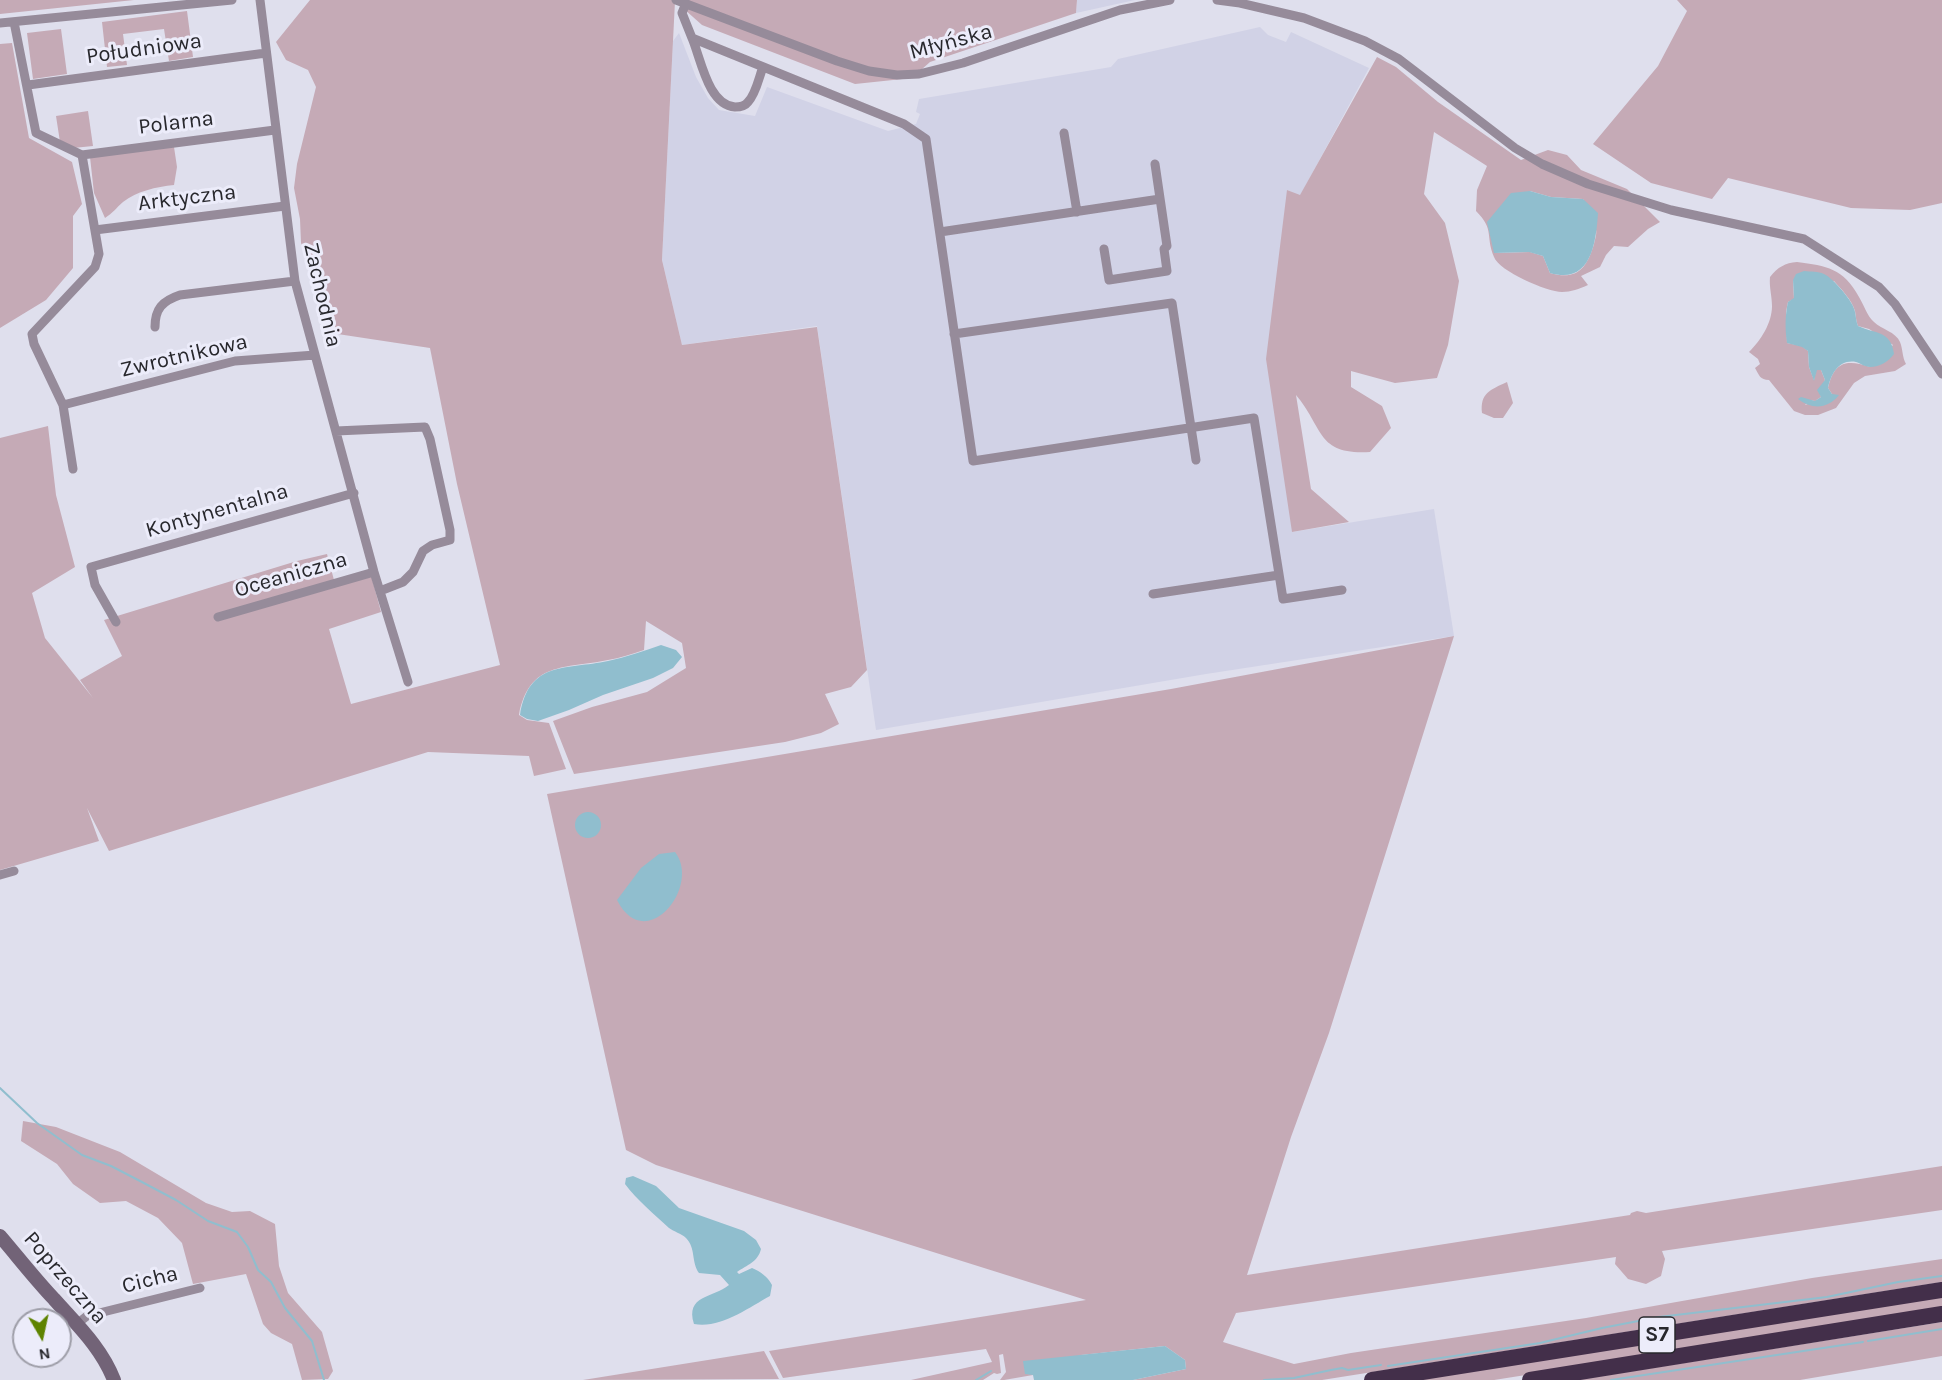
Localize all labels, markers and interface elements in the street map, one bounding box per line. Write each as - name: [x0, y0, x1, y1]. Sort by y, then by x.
- street label: Młyńska: [907, 18, 995, 66]
- street label: Południowa: [84, 28, 204, 70]
- street label: Polarna: [137, 105, 215, 141]
- street label: Arktyczna: [136, 179, 238, 217]
- street label: Zachodnia: [297, 240, 347, 350]
- street label: Zwrotnikowa: [118, 329, 250, 383]
- street label: Kontynentalna: [143, 478, 291, 544]
- street label: Oceaniczna: [232, 546, 350, 604]
- street label: Poprzeczna: [18, 1226, 112, 1330]
- street label: Cicha: [119, 1260, 181, 1300]
- north arrow: [12, 1308, 72, 1368]
- road number: S7: [1639, 1317, 1675, 1353]
- text: N: [37, 1344, 52, 1365]

